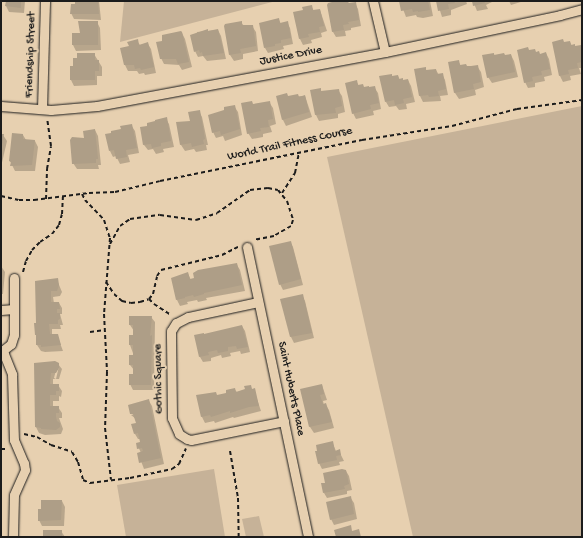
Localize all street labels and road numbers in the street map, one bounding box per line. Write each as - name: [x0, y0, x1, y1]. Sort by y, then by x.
- street label: Friendship Street: [23, 12, 41, 98]
- street label: Justice Drive: [259, 44, 323, 70]
- street label: World Trail Fitness Course: [226, 125, 354, 165]
- street label: Saint Huberts Place: [273, 341, 307, 437]
- street label: Gothic Square: [152, 344, 168, 414]

